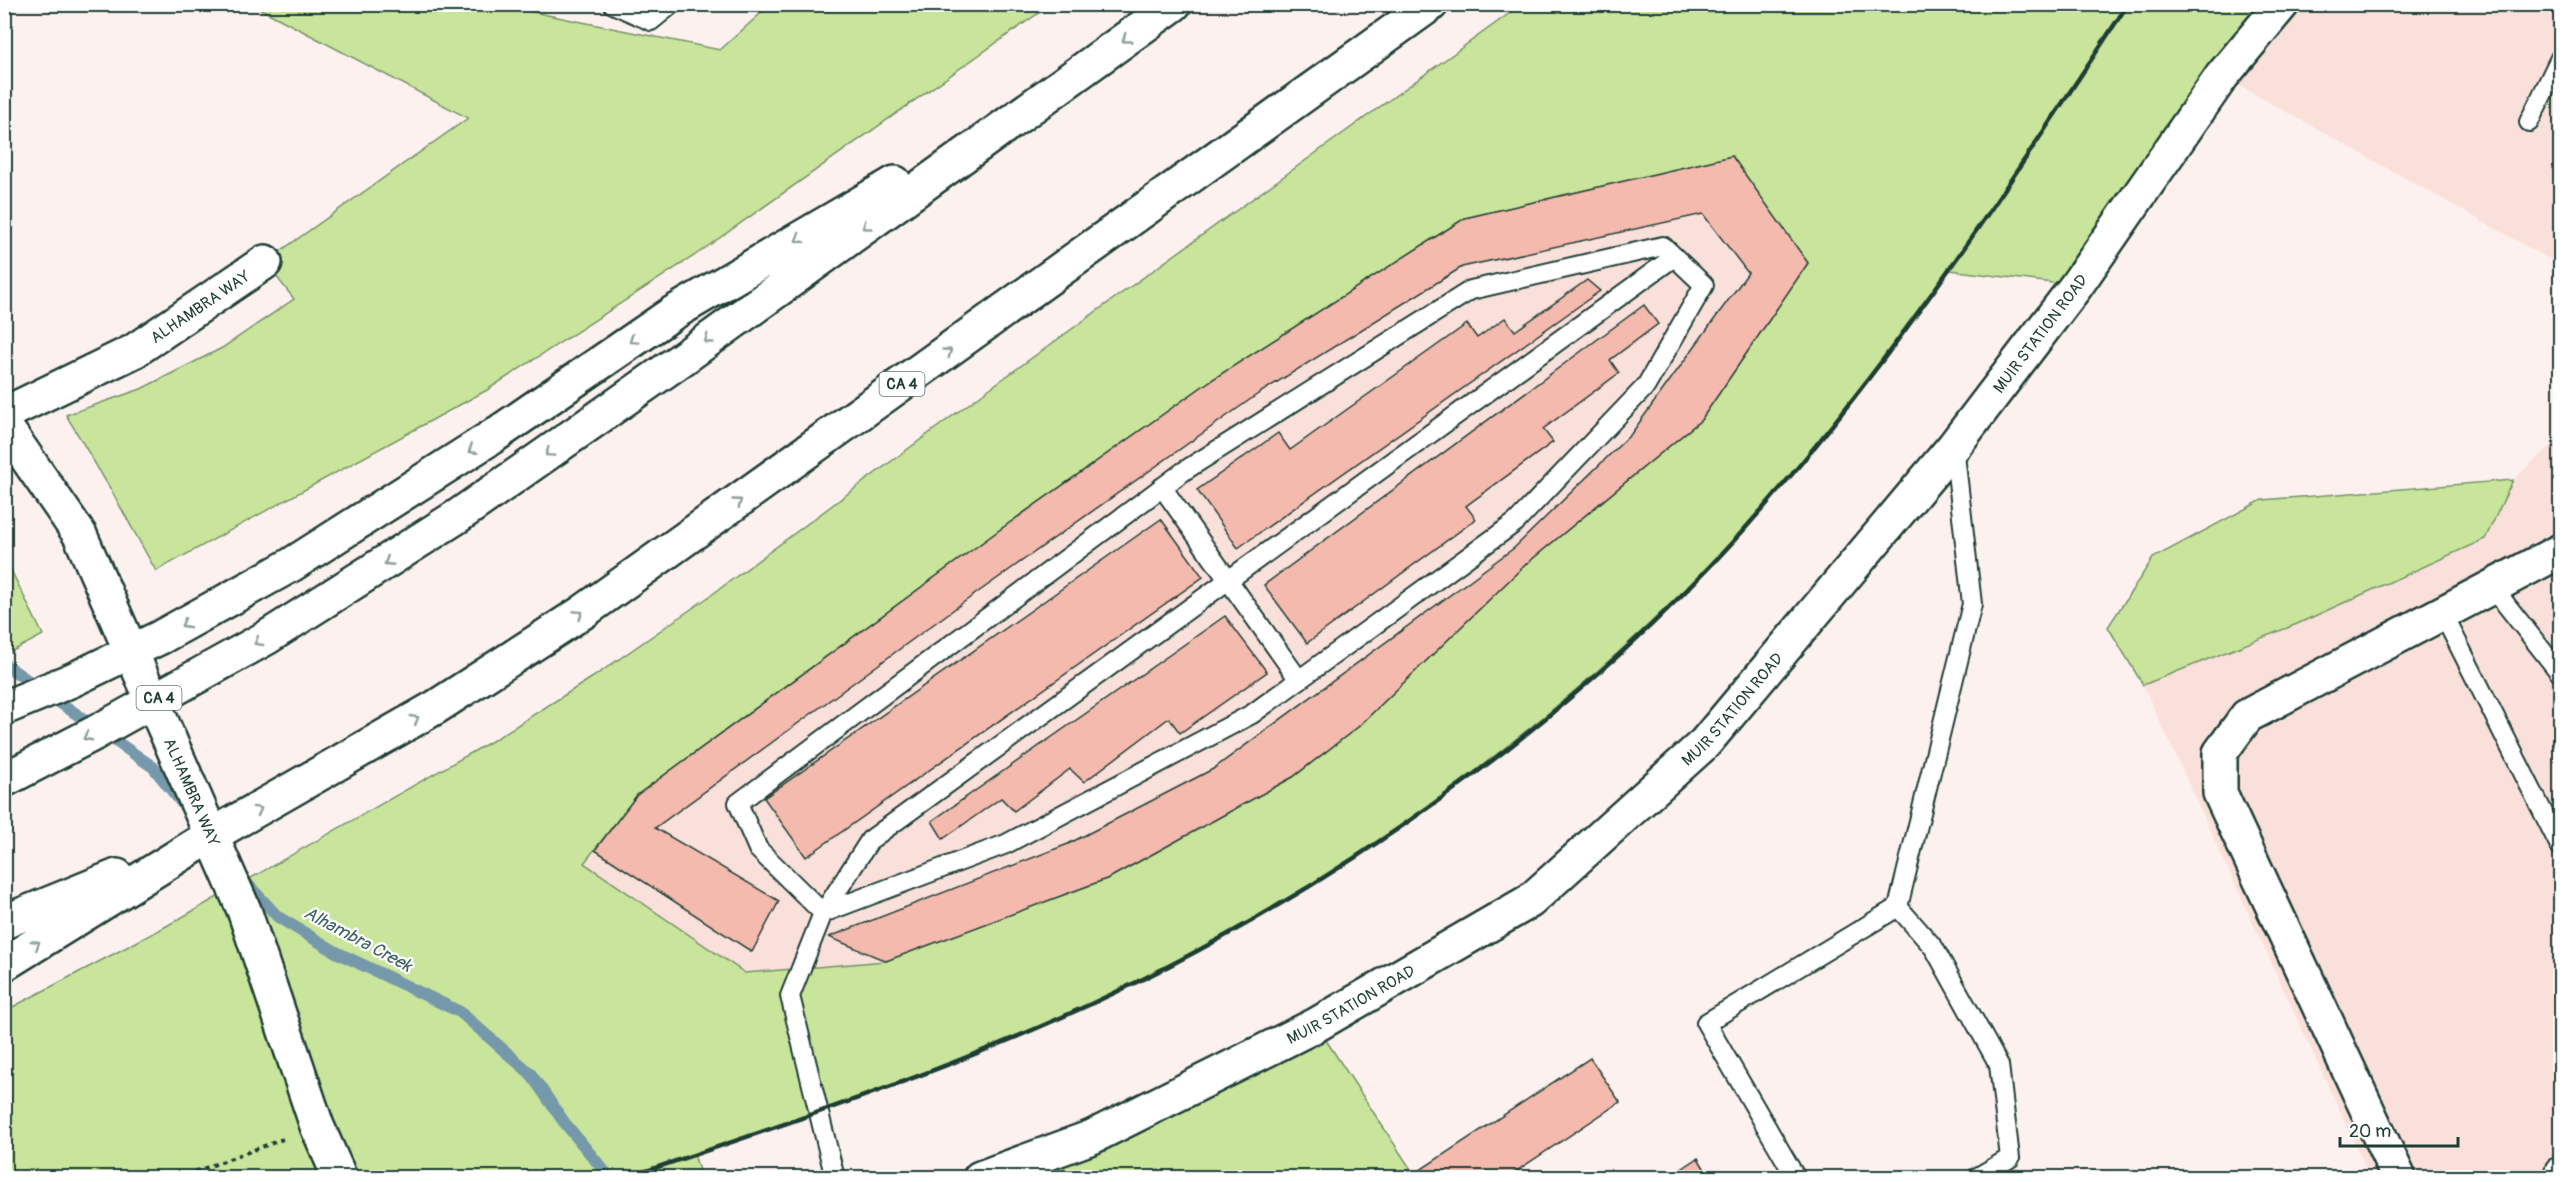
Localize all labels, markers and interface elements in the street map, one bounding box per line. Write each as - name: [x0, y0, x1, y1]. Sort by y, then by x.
- one-way arrow: [1122, 32, 1133, 43]
- one-way arrow: [862, 219, 873, 230]
- one-way arrow: [795, 231, 805, 243]
- street label: ALHAMBRA WAY: [147, 266, 254, 348]
- street label: MUIR STATION ROAD: [1989, 271, 2092, 397]
- one-way arrow: [629, 333, 640, 344]
- one-way arrow: [703, 333, 714, 344]
- one-way arrow: [941, 348, 952, 359]
- road number: CA 4: [880, 372, 924, 396]
- one-way arrow: [467, 442, 478, 453]
- one-way arrow: [544, 446, 555, 457]
- one-way arrow: [731, 498, 742, 509]
- one-way arrow: [383, 555, 394, 566]
- one-way arrow: [572, 610, 583, 621]
- one-way arrow: [180, 617, 191, 628]
- one-way arrow: [254, 635, 264, 647]
- street label: MUIR STATION ROAD: [1678, 649, 1787, 770]
- road number: CA 4: [136, 686, 182, 710]
- one-way arrow: [408, 715, 419, 727]
- one-way arrow: [83, 730, 94, 741]
- street label: ALHAMBRA WAY: [159, 735, 224, 849]
- one-way arrow: [252, 805, 262, 817]
- water label: Alhambra Creek: [300, 901, 417, 978]
- one-way arrow: [30, 940, 40, 952]
- street label: MUIR STATION ROAD: [1284, 961, 1419, 1049]
- scale bar: [2340, 1110, 2458, 1148]
- text: 20 m: [2349, 1120, 2391, 1143]

